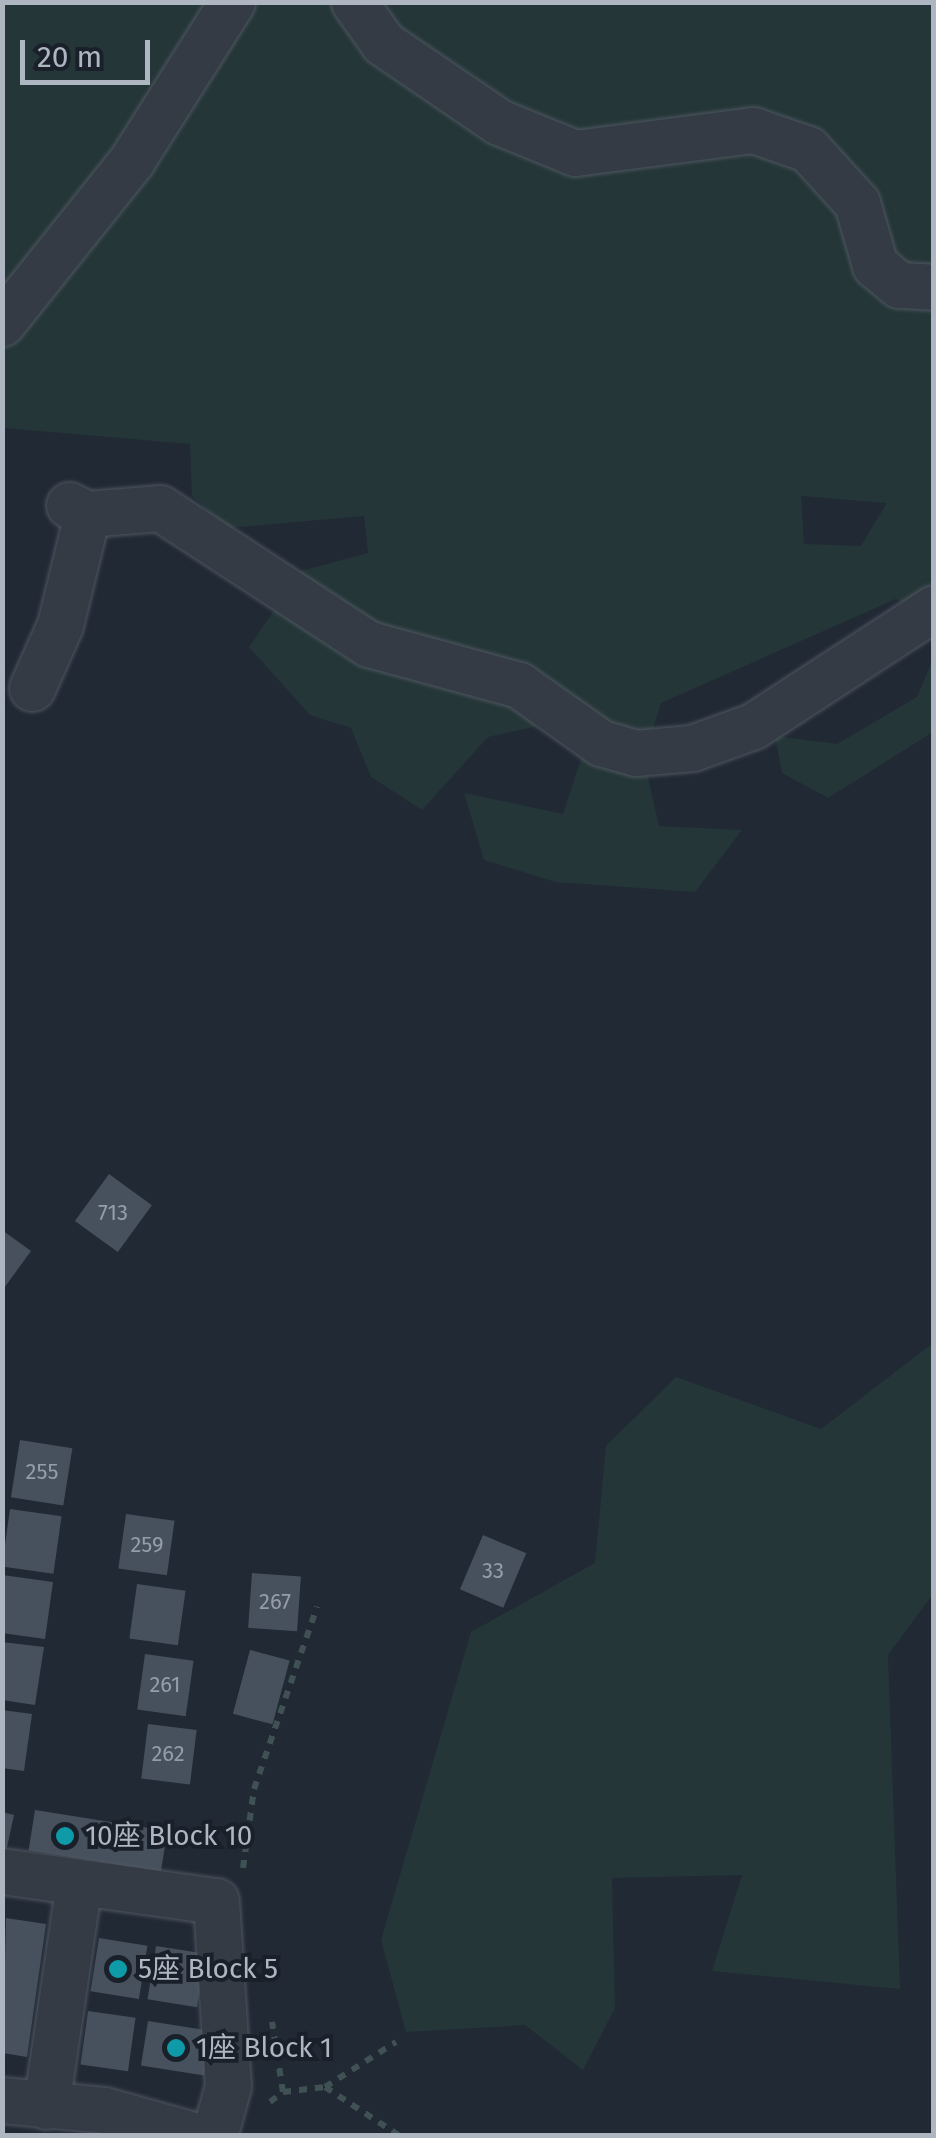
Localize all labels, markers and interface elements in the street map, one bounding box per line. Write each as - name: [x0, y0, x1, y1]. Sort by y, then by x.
- scale bar: [25, 20, 155, 82]
- text: 20 m: [37, 39, 102, 75]
- house number: 713: [98, 1200, 128, 1226]
- house number: 255: [26, 1459, 58, 1485]
- house number: 259: [130, 1532, 164, 1558]
- house number: 33: [482, 1558, 504, 1584]
- house number: 267: [259, 1589, 291, 1615]
- house number: 261: [149, 1672, 181, 1698]
- house number: 262: [151, 1741, 185, 1767]
- place label: 10座 Block 10: [85, 1819, 252, 1853]
- marker: 10座 Block 10: [54, 1825, 76, 1847]
- place label: 5座 Block 5: [138, 1952, 278, 1986]
- marker: 5座 Block 5: [107, 1958, 129, 1980]
- place label: 1座 Block 1: [196, 2031, 332, 2065]
- marker: 1座 Block 1: [165, 2037, 187, 2059]

